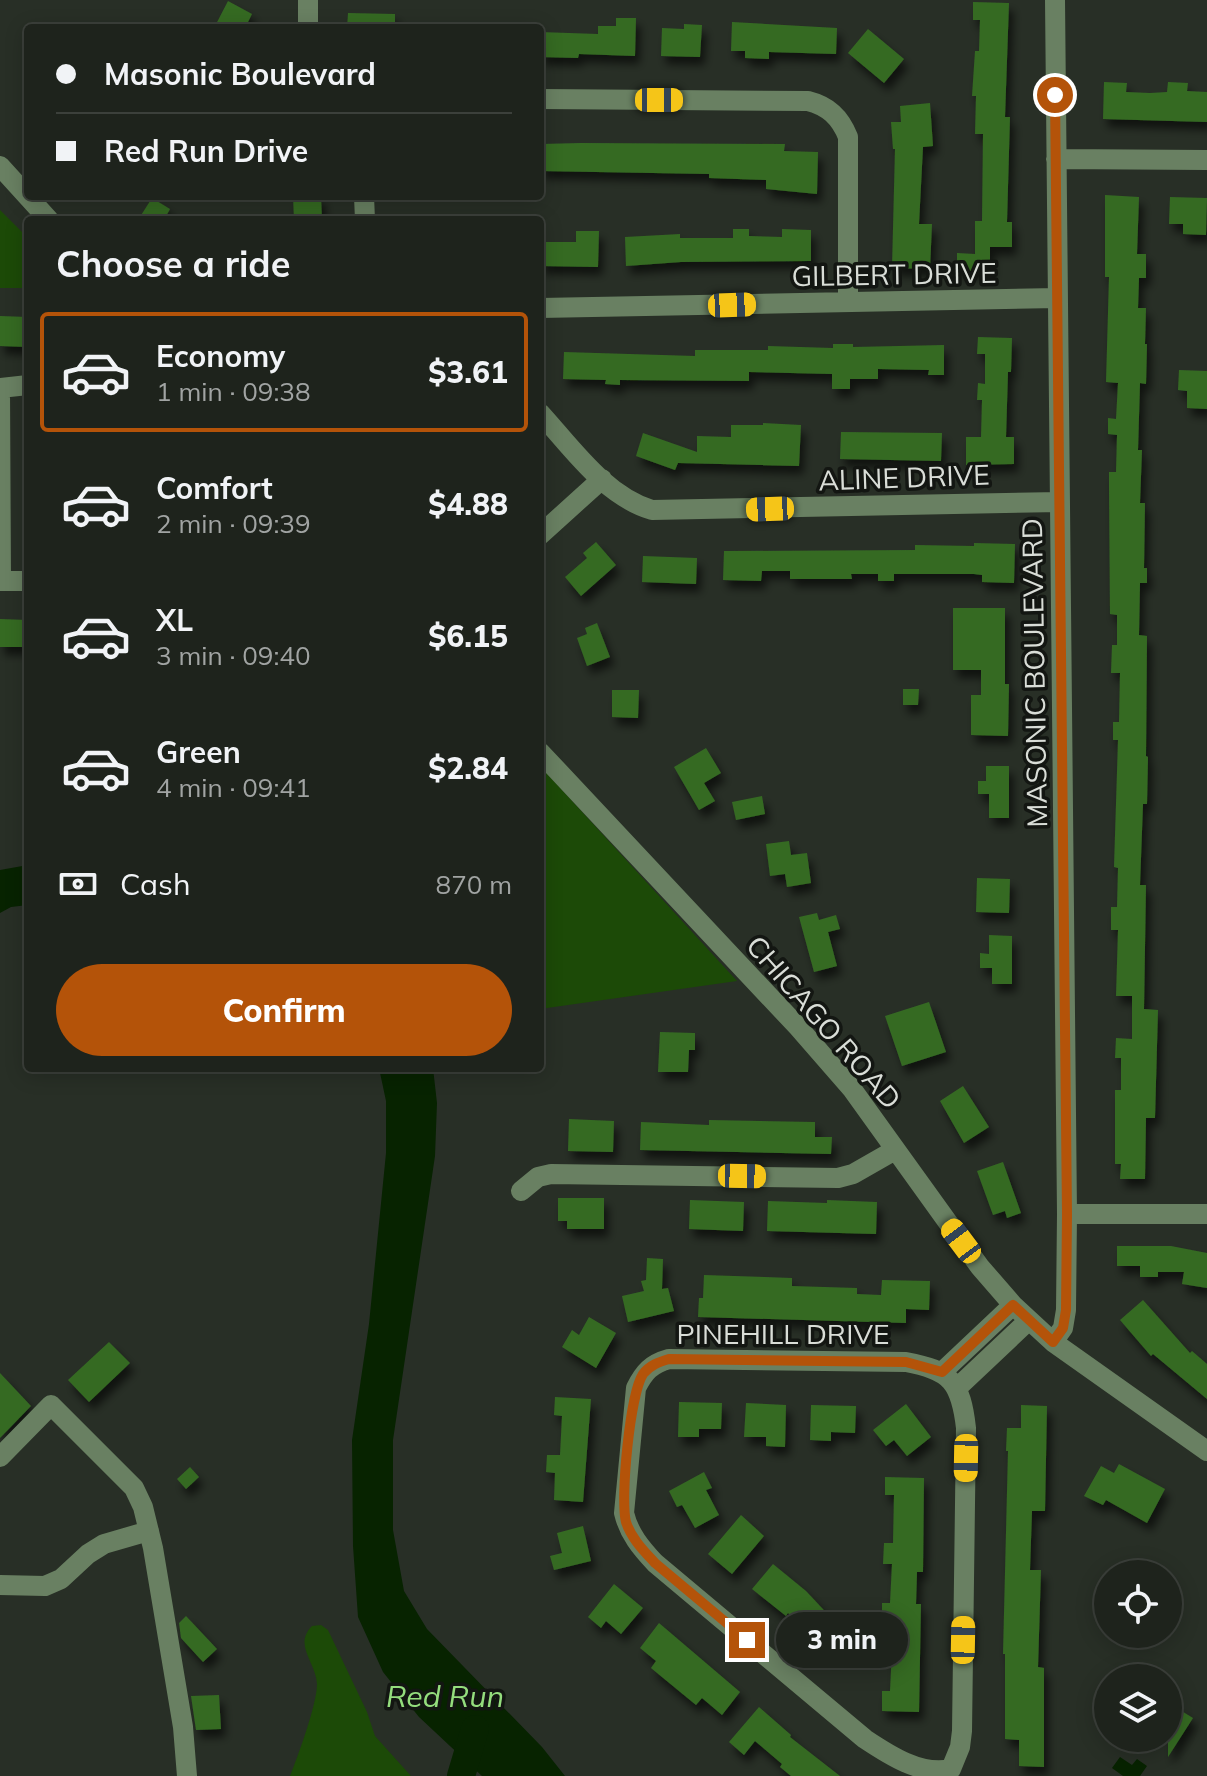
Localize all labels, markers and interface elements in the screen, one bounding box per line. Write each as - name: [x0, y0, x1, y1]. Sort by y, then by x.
- text: Masonic Boulevard: [104, 55, 376, 93]
- route start: [1037, 77, 1073, 113]
- car: [635, 88, 683, 112]
- text: Red Run Drive: [104, 132, 308, 170]
- text: Choose a ride: [56, 241, 290, 286]
- street label: GILBERT DRIVE: [791, 255, 997, 293]
- car: [708, 292, 756, 318]
- icon: car: [60, 336, 132, 408]
- text: Economy: [156, 337, 285, 375]
- text: $3.61: [428, 353, 508, 391]
- text: 1 min · 09:38: [156, 375, 311, 408]
- street label: ALINE DRIVE: [818, 457, 990, 497]
- icon: car: [60, 468, 132, 540]
- text: Comfort: [156, 469, 273, 507]
- text: $4.88: [428, 485, 508, 523]
- car: [746, 496, 794, 522]
- text: 2 min · 09:39: [156, 507, 311, 540]
- street label: MASONIC BOULEVARD: [1014, 518, 1054, 828]
- icon: car: [60, 600, 132, 672]
- text: XL: [156, 601, 193, 639]
- text: $6.15: [428, 617, 508, 655]
- text: 3 min · 09:40: [156, 639, 311, 672]
- icon: car: [60, 732, 132, 804]
- text: Green: [156, 733, 241, 771]
- text: $2.84: [428, 749, 508, 787]
- text: 4 min · 09:41: [156, 771, 311, 804]
- icon: cash: [56, 862, 100, 906]
- text: Cash: [120, 865, 191, 903]
- text: 870 m: [436, 868, 512, 901]
- street label: CHICAGO ROAD: [739, 928, 909, 1116]
- button: Confirm: [56, 964, 512, 1056]
- car: [718, 1164, 766, 1188]
- car: [937, 1215, 985, 1267]
- street label: PINEHILL DRIVE: [677, 1316, 889, 1351]
- car: [954, 1434, 978, 1482]
- map controls: [1094, 1560, 1182, 1752]
- button: locate: [1094, 1560, 1182, 1648]
- callout: 3 min: [775, 1612, 907, 1668]
- car: [951, 1616, 975, 1664]
- route end: [729, 1622, 765, 1658]
- text: 3 min: [807, 1623, 877, 1656]
- button: layers: [1094, 1664, 1182, 1752]
- water label: Red Run: [386, 1677, 504, 1715]

